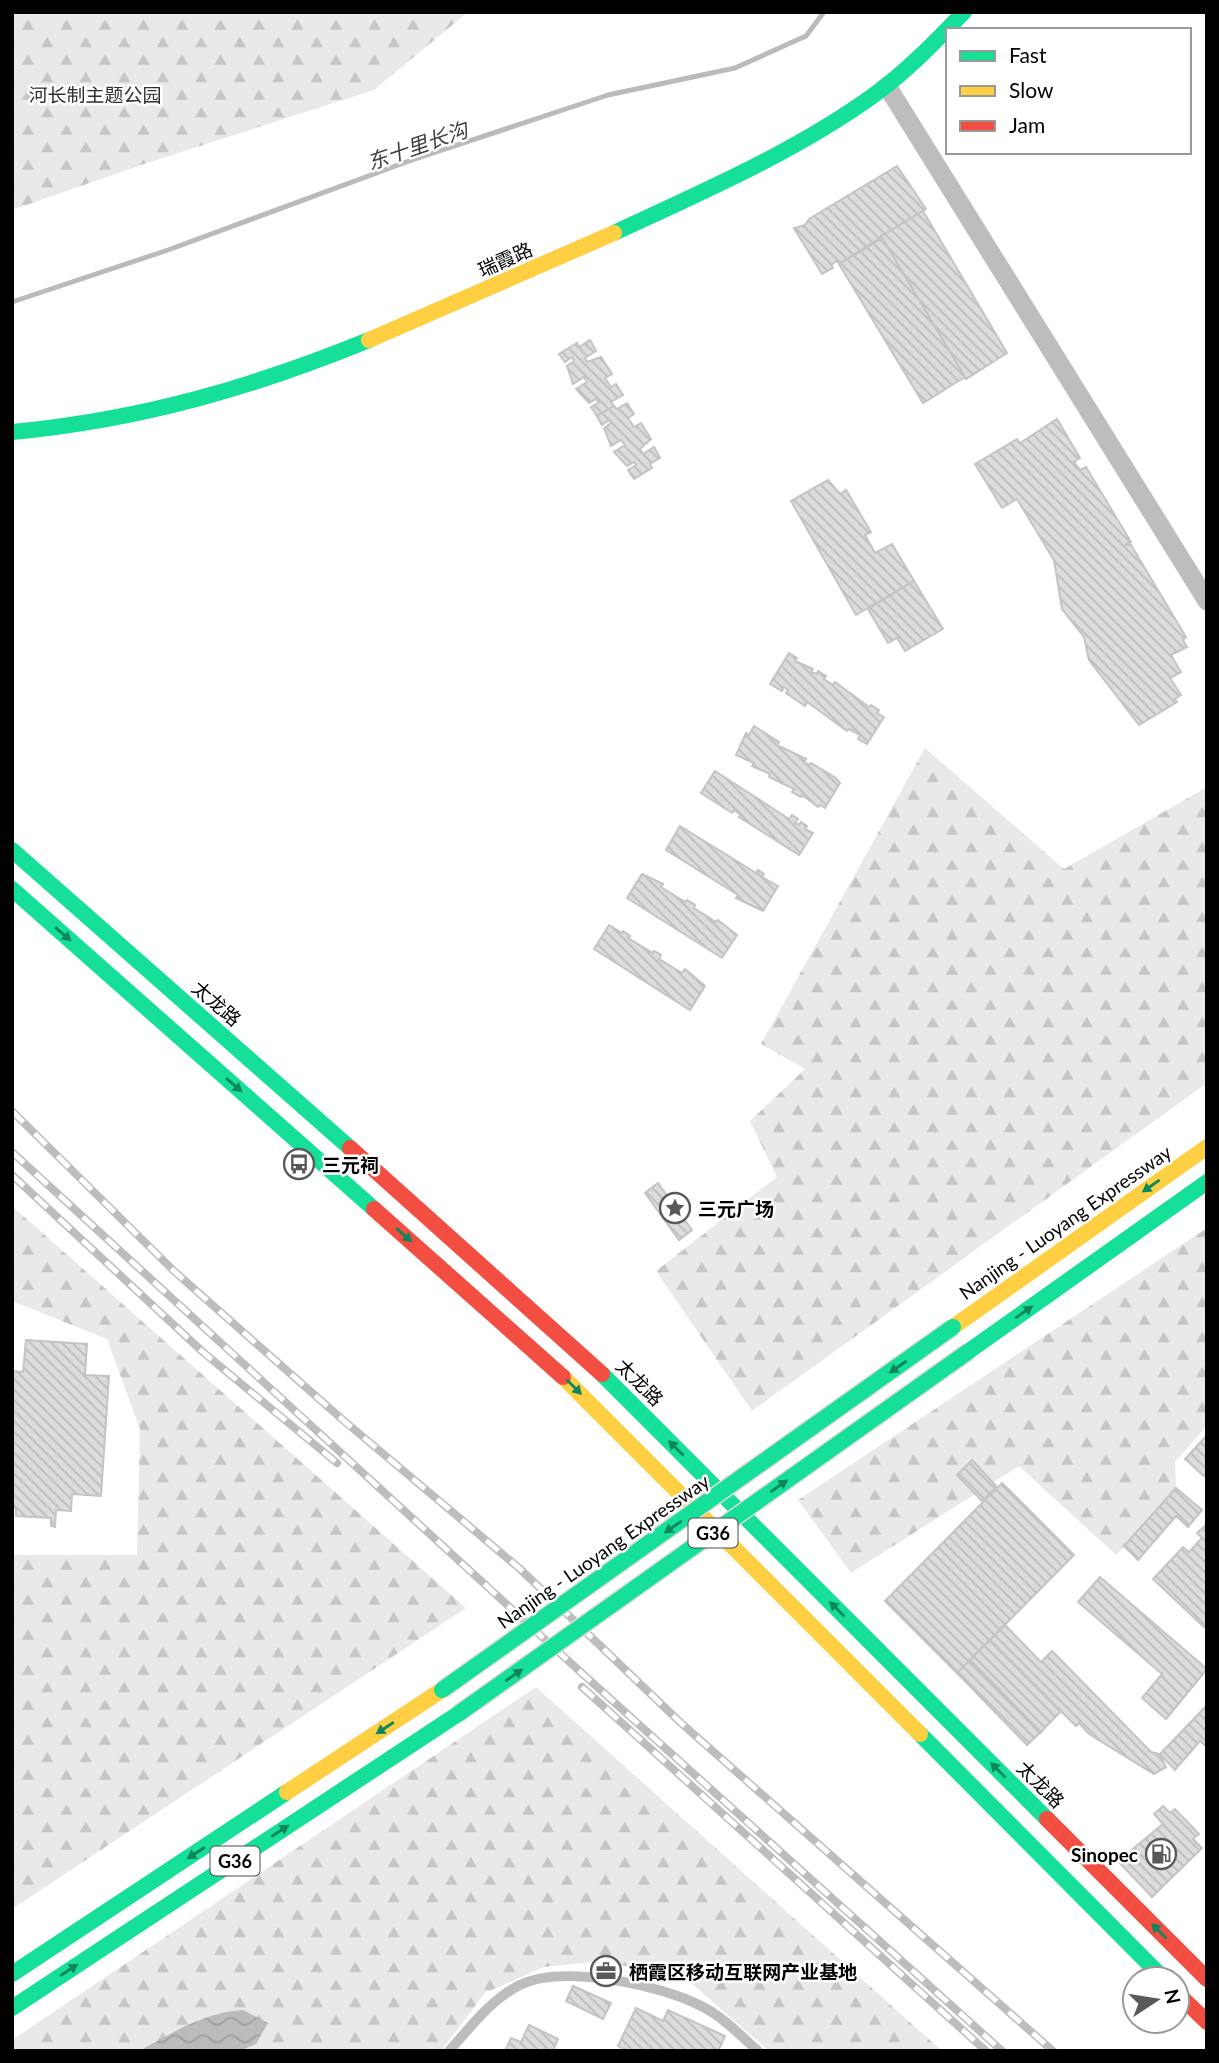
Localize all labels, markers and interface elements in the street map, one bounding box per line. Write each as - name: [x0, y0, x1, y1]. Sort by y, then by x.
- legend: [946, 28, 1191, 154]
- text: Fast: [1009, 42, 1047, 67]
- text: Slow: [1009, 77, 1054, 102]
- park label: 河长制主题公园: [28, 83, 162, 106]
- text: Jam: [1009, 112, 1045, 137]
- water label: 东十里长沟: [363, 115, 473, 174]
- street label: 瑞霞路: [474, 237, 536, 281]
- one-way arrow: [55, 926, 72, 941]
- street label: 太龙路: [188, 976, 246, 1030]
- one-way arrow: [225, 1076, 242, 1092]
- street label: Nanjing - Luoyang Expressway: [955, 1140, 1175, 1304]
- bus stop icon: 三元祠: [282, 1147, 316, 1181]
- place label: 三元祠: [322, 1153, 379, 1176]
- one-way arrow: [1142, 1179, 1160, 1193]
- place icon: 三元广场: [658, 1191, 692, 1225]
- place label: 三元广场: [698, 1197, 774, 1220]
- one-way arrow: [395, 1227, 413, 1243]
- one-way arrow: [1015, 1305, 1033, 1319]
- street label: 太龙路: [612, 1354, 668, 1410]
- one-way arrow: [889, 1360, 907, 1374]
- one-way arrow: [565, 1378, 581, 1395]
- one-way arrow: [668, 1440, 684, 1456]
- street label: Nanjing - Luoyang Expressway: [493, 1469, 713, 1633]
- one-way arrow: [770, 1480, 788, 1494]
- road number: G36: [688, 1518, 738, 1548]
- one-way arrow: [664, 1520, 682, 1534]
- one-way arrow: [829, 1601, 845, 1617]
- one-way arrow: [505, 1668, 523, 1682]
- one-way arrow: [376, 1721, 395, 1734]
- street label: 太龙路: [1013, 1756, 1069, 1812]
- one-way arrow: [989, 1761, 1006, 1778]
- one-way arrow: [270, 1825, 289, 1838]
- fuel station icon: Sinopec: [1144, 1837, 1178, 1871]
- place label: Sinopec: [1071, 1843, 1138, 1866]
- one-way arrow: [186, 1846, 205, 1859]
- road number: G36: [210, 1846, 260, 1875]
- one-way arrow: [1150, 1922, 1167, 1939]
- office icon: 栖霞区移动互联网产业基地: [589, 1954, 623, 1988]
- place label: 栖霞区移动互联网产业基地: [629, 1960, 857, 1983]
- one-way arrow: [60, 1963, 78, 1977]
- north arrow: [1121, 1965, 1191, 2035]
- text: N: [1160, 1987, 1186, 2006]

